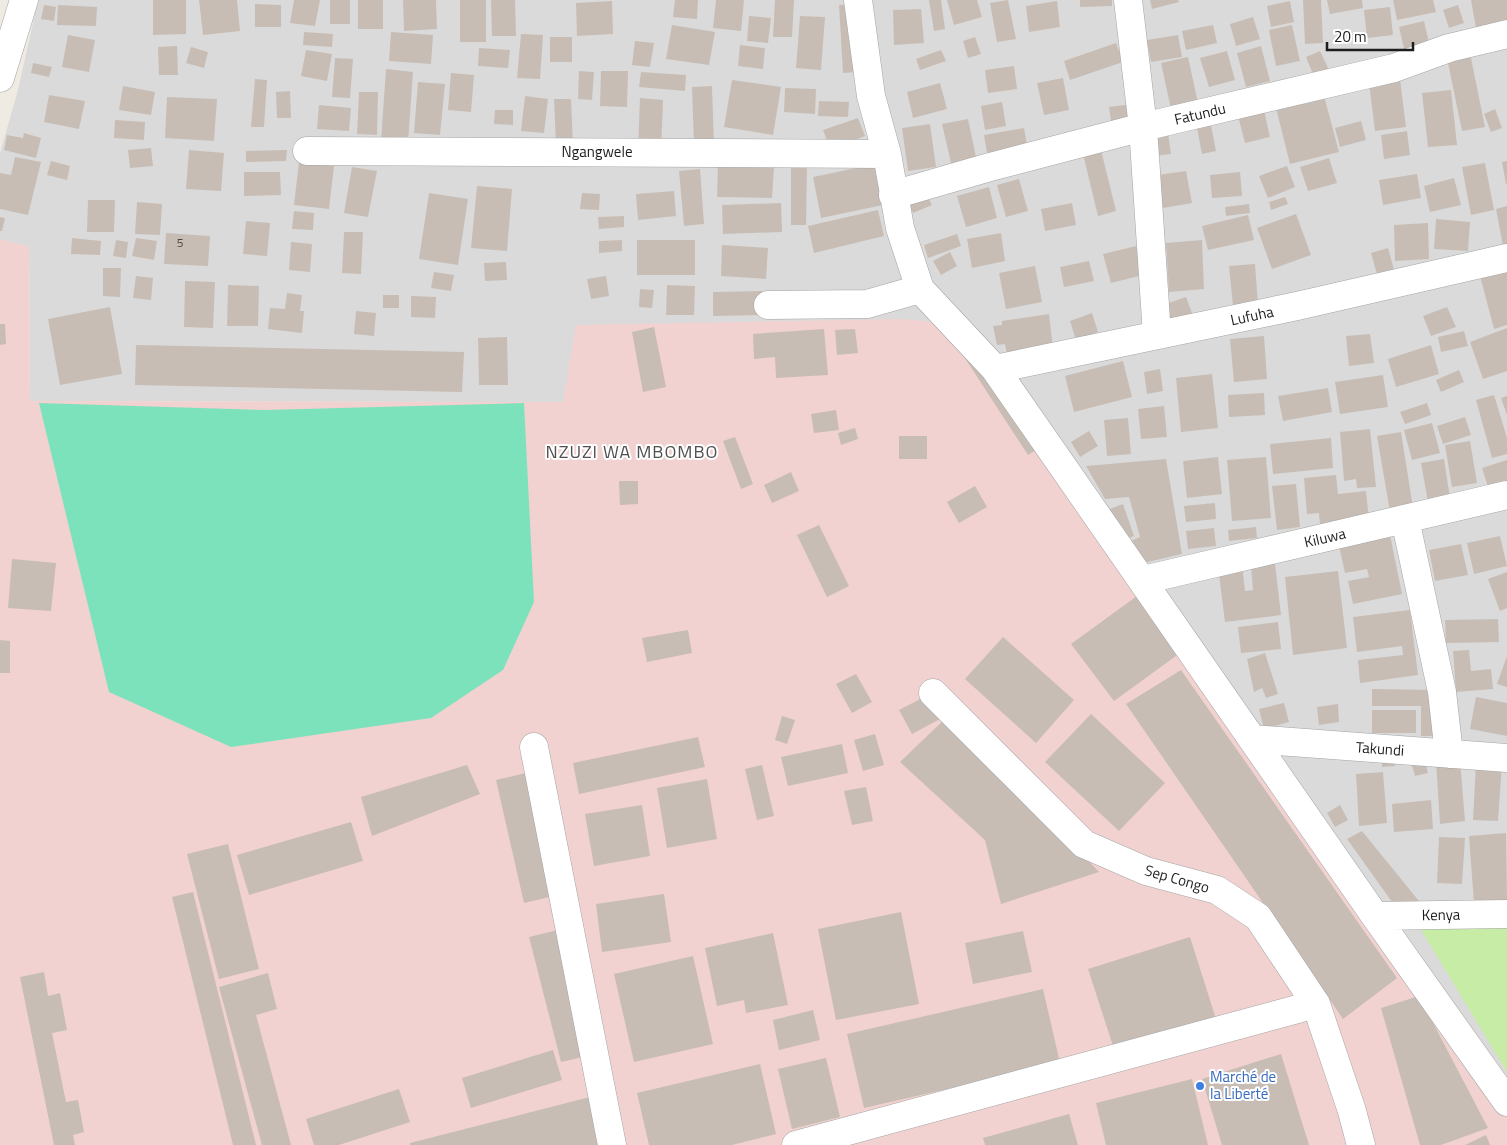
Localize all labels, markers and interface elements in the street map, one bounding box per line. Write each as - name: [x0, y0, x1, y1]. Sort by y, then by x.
- scale bar: [1327, 20, 1413, 52]
- text: 20 m: [1334, 25, 1367, 48]
- street label: Fatundu: [1172, 96, 1228, 131]
- street label: Ngangwele: [562, 140, 632, 163]
- house number: 5: [177, 233, 184, 252]
- street label: Lufuha: [1228, 300, 1276, 331]
- district label: NZUZI WA MBOMBO: [546, 438, 718, 465]
- street label: Kiluwa: [1302, 521, 1348, 553]
- street label: Takundi: [1355, 735, 1405, 762]
- street label: Sep Congo: [1142, 858, 1212, 899]
- street label: Kenya: [1422, 903, 1461, 926]
- place label: Marché de la Liberté: [1210, 1065, 1276, 1105]
- marker: Marché de la Liberté: [1194, 1080, 1206, 1092]

